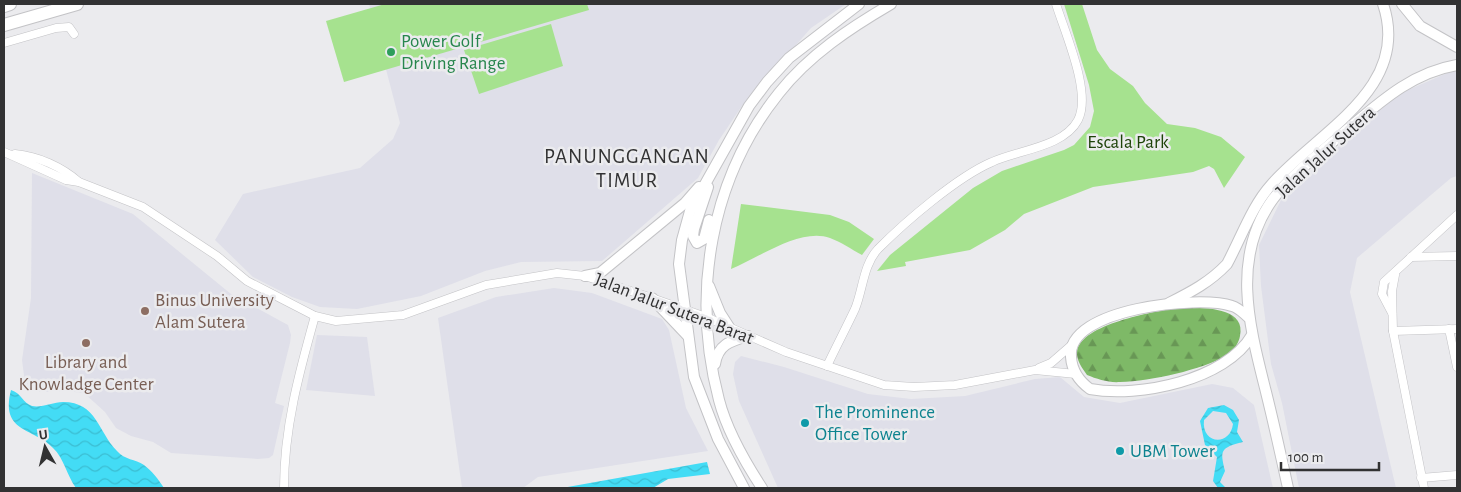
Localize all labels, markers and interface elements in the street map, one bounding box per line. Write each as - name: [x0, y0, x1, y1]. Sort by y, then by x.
- place label: Power Golf Driving Range: [401, 32, 505, 73]
- marker: Power Golf Driving Range: [385, 46, 397, 58]
- street label: Jalan Jalur Sutera: [1273, 103, 1379, 201]
- park label: Escala Park: [1087, 133, 1169, 152]
- district label: PANUNGGANGAN TIMUR: [544, 146, 710, 191]
- street label: Jalan Jalur Sutera Barat: [592, 270, 756, 348]
- place label: Binus University Alam Sutera: [155, 291, 274, 332]
- marker: Binus University Alam Sutera: [139, 305, 151, 317]
- marker: Library and Knowladge Center: [80, 337, 92, 349]
- place label: Library and Knowladge Center: [18, 353, 154, 394]
- place label: The Prominence Office Tower: [815, 403, 935, 444]
- marker: The Prominence Office Tower: [799, 417, 811, 429]
- north arrow: [20, 422, 70, 472]
- text: U: [38, 428, 49, 443]
- scale bar: [1281, 440, 1378, 472]
- place label: UBM Tower: [1130, 442, 1215, 461]
- marker: UBM Tower: [1114, 445, 1126, 457]
- text: 100 m: [1288, 450, 1323, 465]

